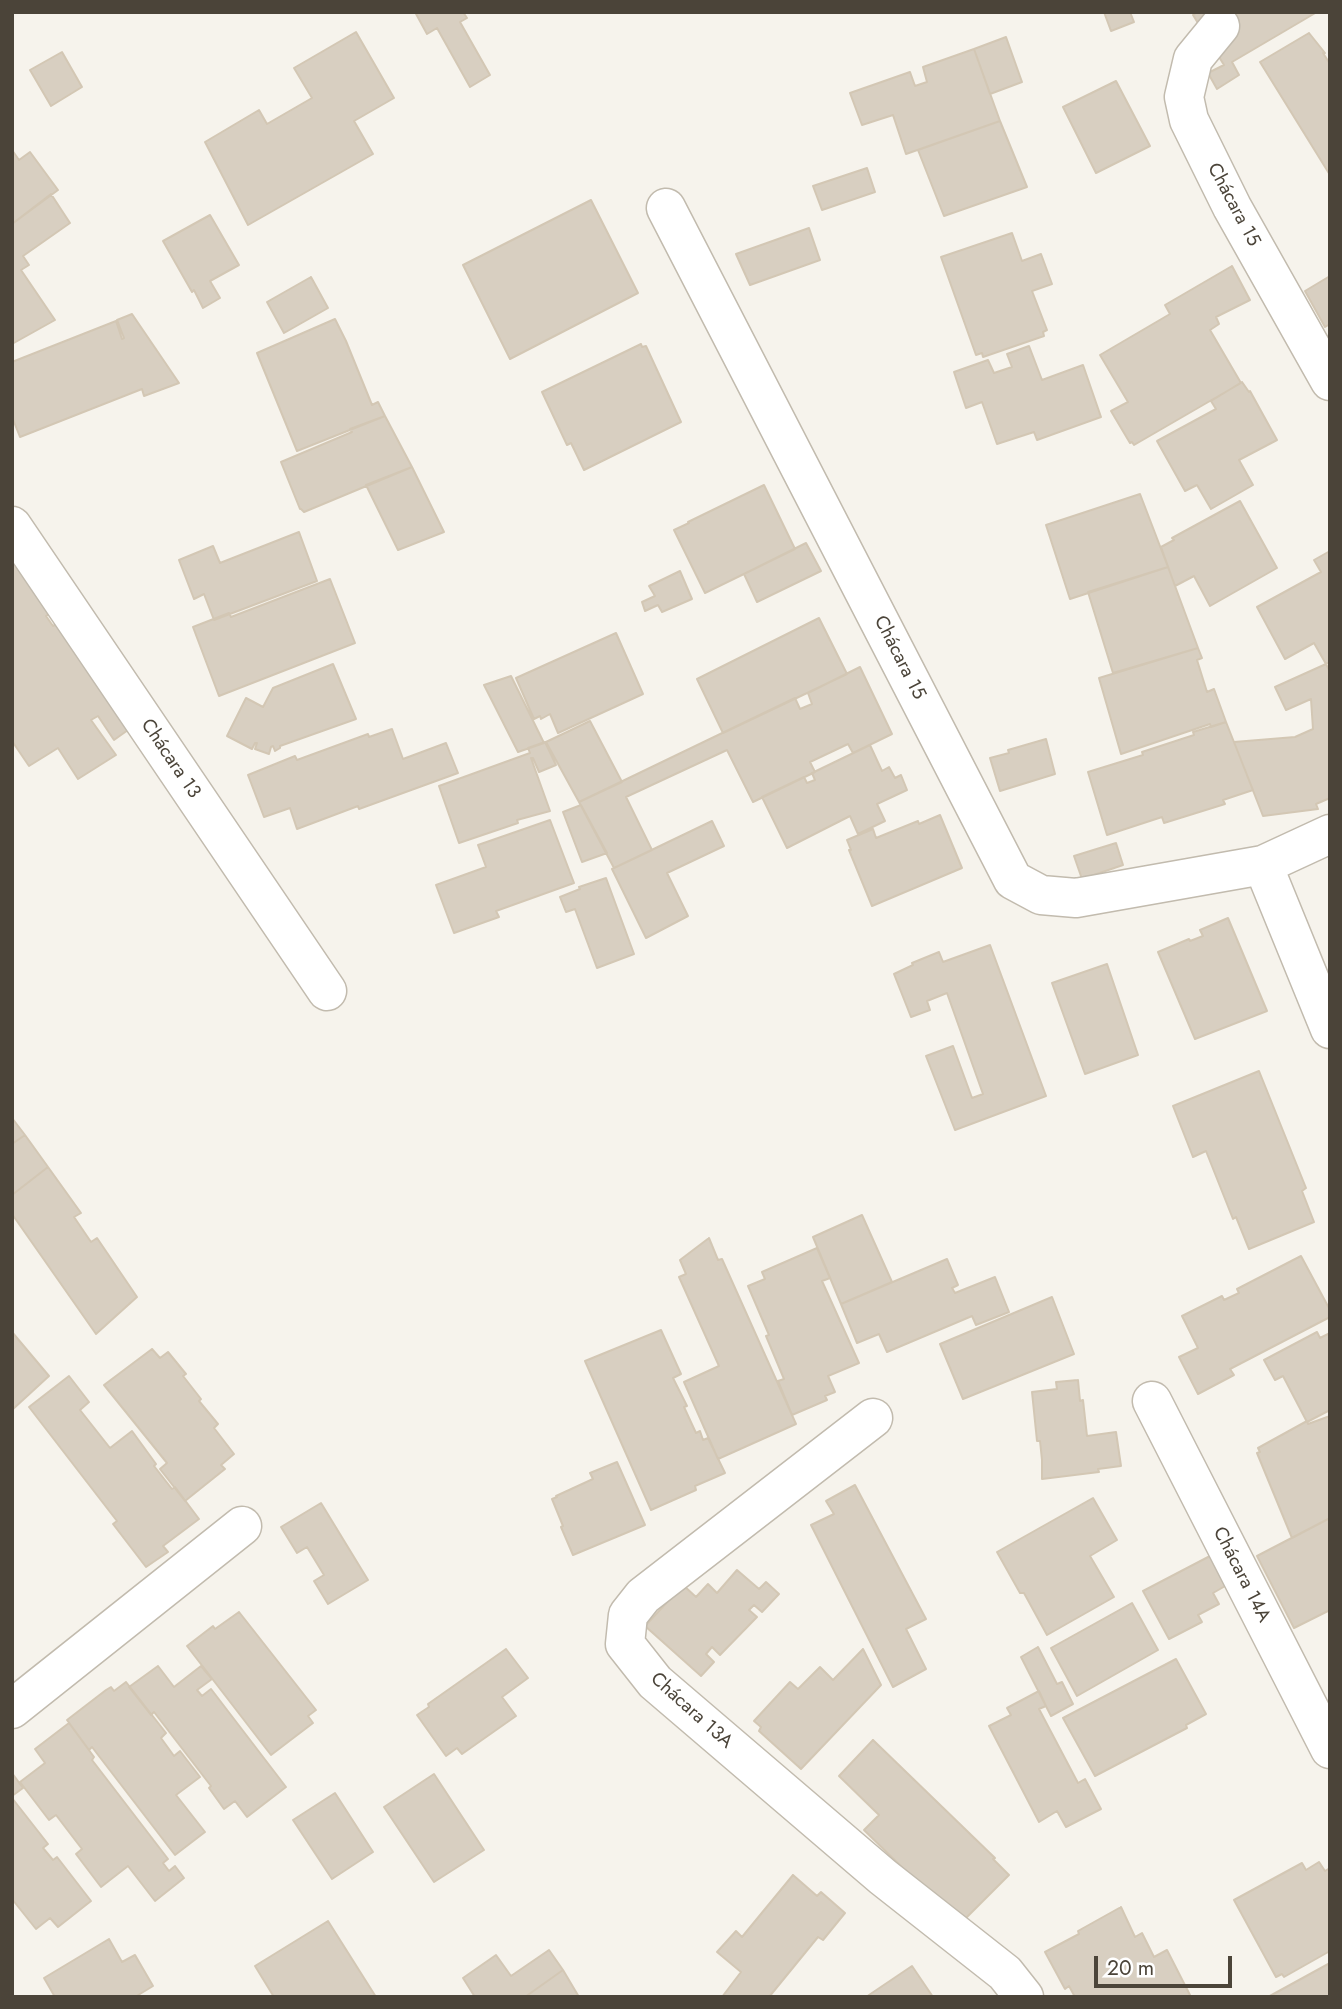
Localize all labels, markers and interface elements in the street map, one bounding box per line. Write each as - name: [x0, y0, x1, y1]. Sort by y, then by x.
- street label: Chácara 15: [1202, 159, 1264, 251]
- street label: Chácara 15: [868, 612, 930, 704]
- street label: Chácara 13: [135, 715, 205, 803]
- street label: Chácara 14A: [1207, 1524, 1275, 1626]
- street label: Chácara 13A: [645, 1668, 737, 1754]
- scale bar: [1097, 1942, 1235, 1986]
- text: 20 m: [1107, 1953, 1154, 1983]

